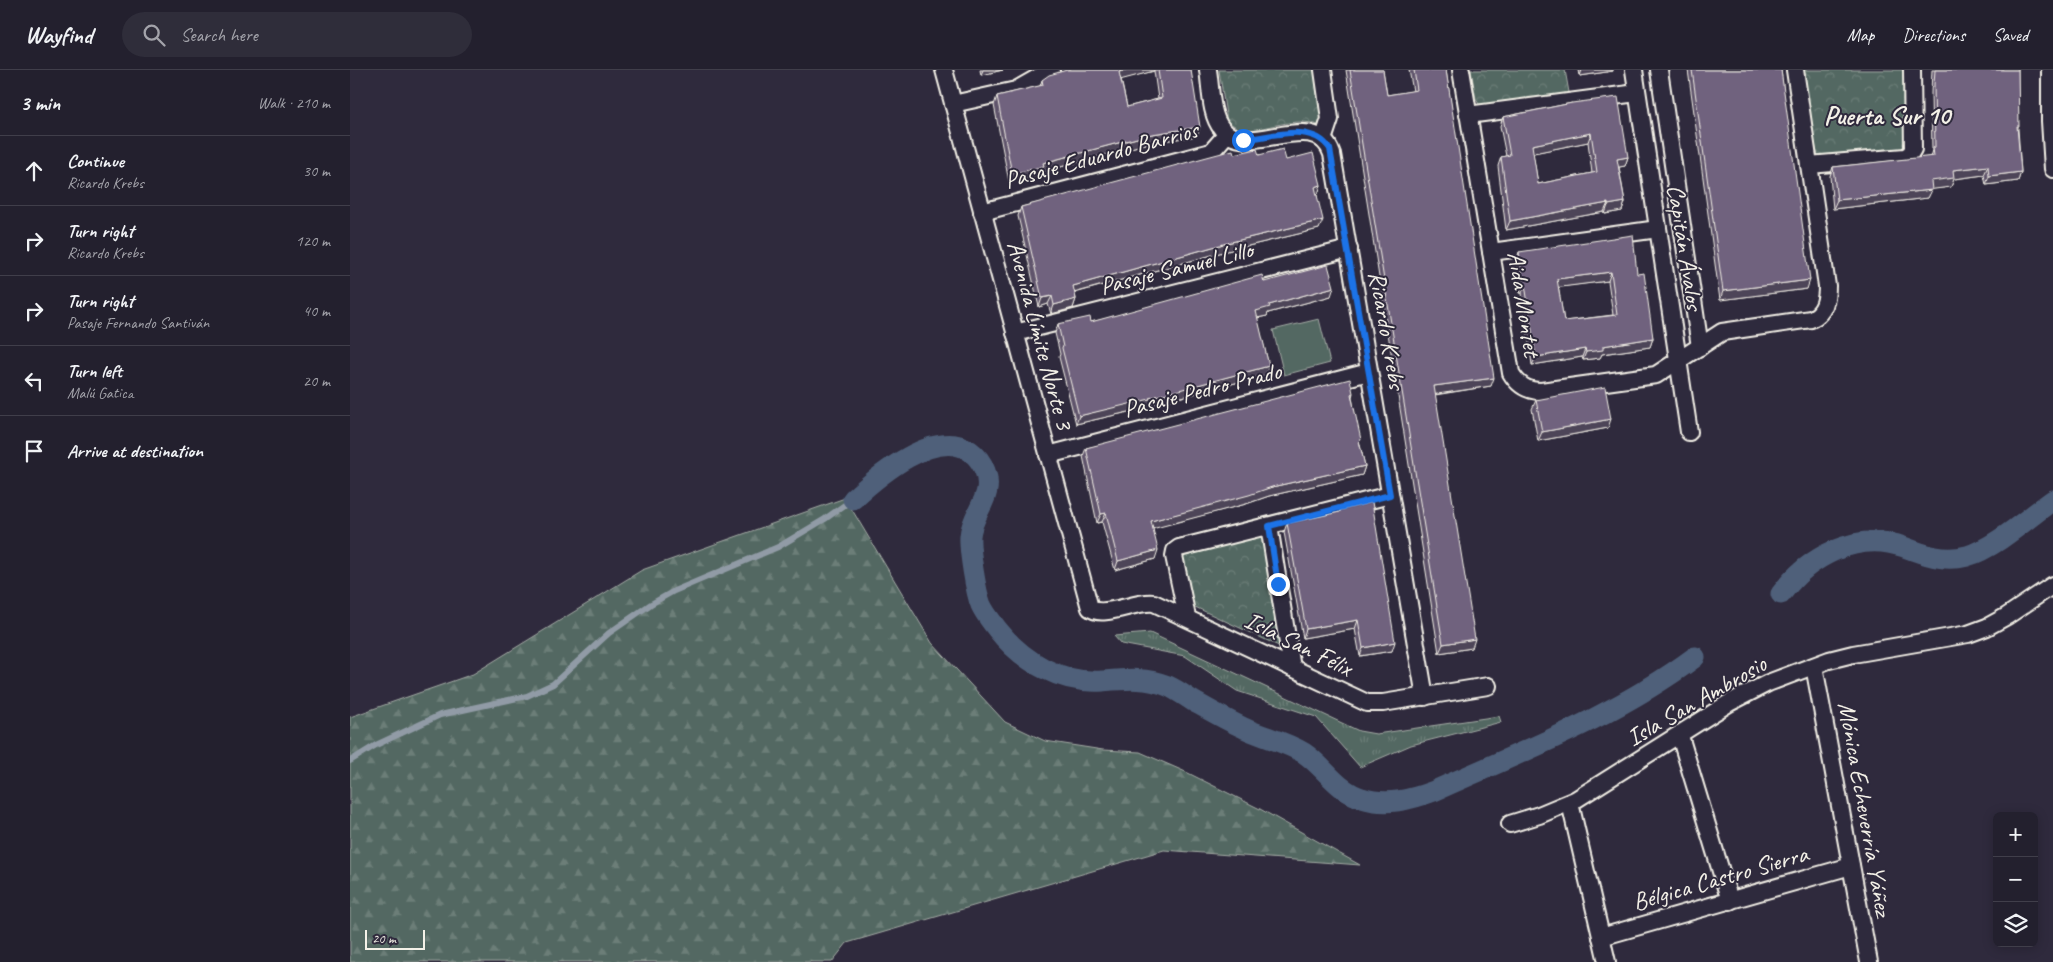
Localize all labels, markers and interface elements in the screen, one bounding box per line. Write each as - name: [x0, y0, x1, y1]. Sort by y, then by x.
- search box: [122, 12, 472, 57]
- text: Wayfind: [25, 20, 92, 50]
- icon: search: [140, 21, 168, 49]
- text: Search here: [180, 23, 258, 47]
- text: Map: [1847, 24, 1874, 46]
- text: Directions: [1902, 24, 1965, 46]
- text: Saved: [1993, 24, 2028, 46]
- text: 3 min: [20, 90, 60, 116]
- text: Walk · 210 m: [258, 93, 330, 113]
- district label: Puerta Sur 10: [1824, 99, 1952, 132]
- street label: Pasaje Eduardo Barrios: [1001, 113, 1204, 196]
- route start: [1232, 129, 1255, 152]
- text: Continue: [67, 149, 124, 173]
- icon: ahead: [20, 157, 48, 185]
- text: 30 m: [303, 161, 330, 181]
- text: Ricardo Krebs: [67, 173, 144, 193]
- street label: Capitán Ávalos: [1659, 182, 1711, 315]
- text: Turn right: [67, 219, 134, 243]
- icon: right: [20, 227, 48, 255]
- text: 120 m: [296, 231, 330, 251]
- street label: Pasaje Samuel Lillo: [1096, 233, 1259, 302]
- street label: Avenida Límite Norte 3: [999, 238, 1081, 435]
- text: Ricardo Krebs: [67, 243, 144, 263]
- street label: Aida Montet: [1500, 249, 1549, 362]
- street label: Ricardo Krebs: [1361, 268, 1414, 394]
- text: Turn right: [67, 289, 134, 313]
- icon: right: [20, 297, 48, 325]
- text: 40 m: [303, 301, 330, 321]
- text: Pasaje Fernando Santiván: [67, 313, 209, 333]
- street label: Pasaje Pedro Prado: [1120, 355, 1286, 425]
- text: Turn left: [67, 359, 122, 383]
- icon: left: [20, 367, 48, 395]
- text: 20 m: [303, 371, 330, 391]
- text: Malú Gatica: [67, 383, 133, 403]
- icon: arrive: [20, 437, 48, 465]
- text: Arrive at destination: [67, 439, 203, 463]
- route end: [1267, 573, 1290, 596]
- street label: Isla San Félix: [1239, 604, 1360, 685]
- street label: Isla San Ambrosio: [1621, 647, 1773, 754]
- street label: Mónica Echeverría Yáñez: [1830, 700, 1900, 922]
- map controls: [1993, 812, 2038, 947]
- button: +: [1993, 812, 2038, 857]
- street label: Bélgica Castro Sierra: [1629, 837, 1814, 918]
- button: −: [1993, 857, 2038, 902]
- button: layers: [1993, 902, 2038, 947]
- scale bar: [365, 927, 425, 950]
- text: 20 m: [372, 930, 396, 947]

